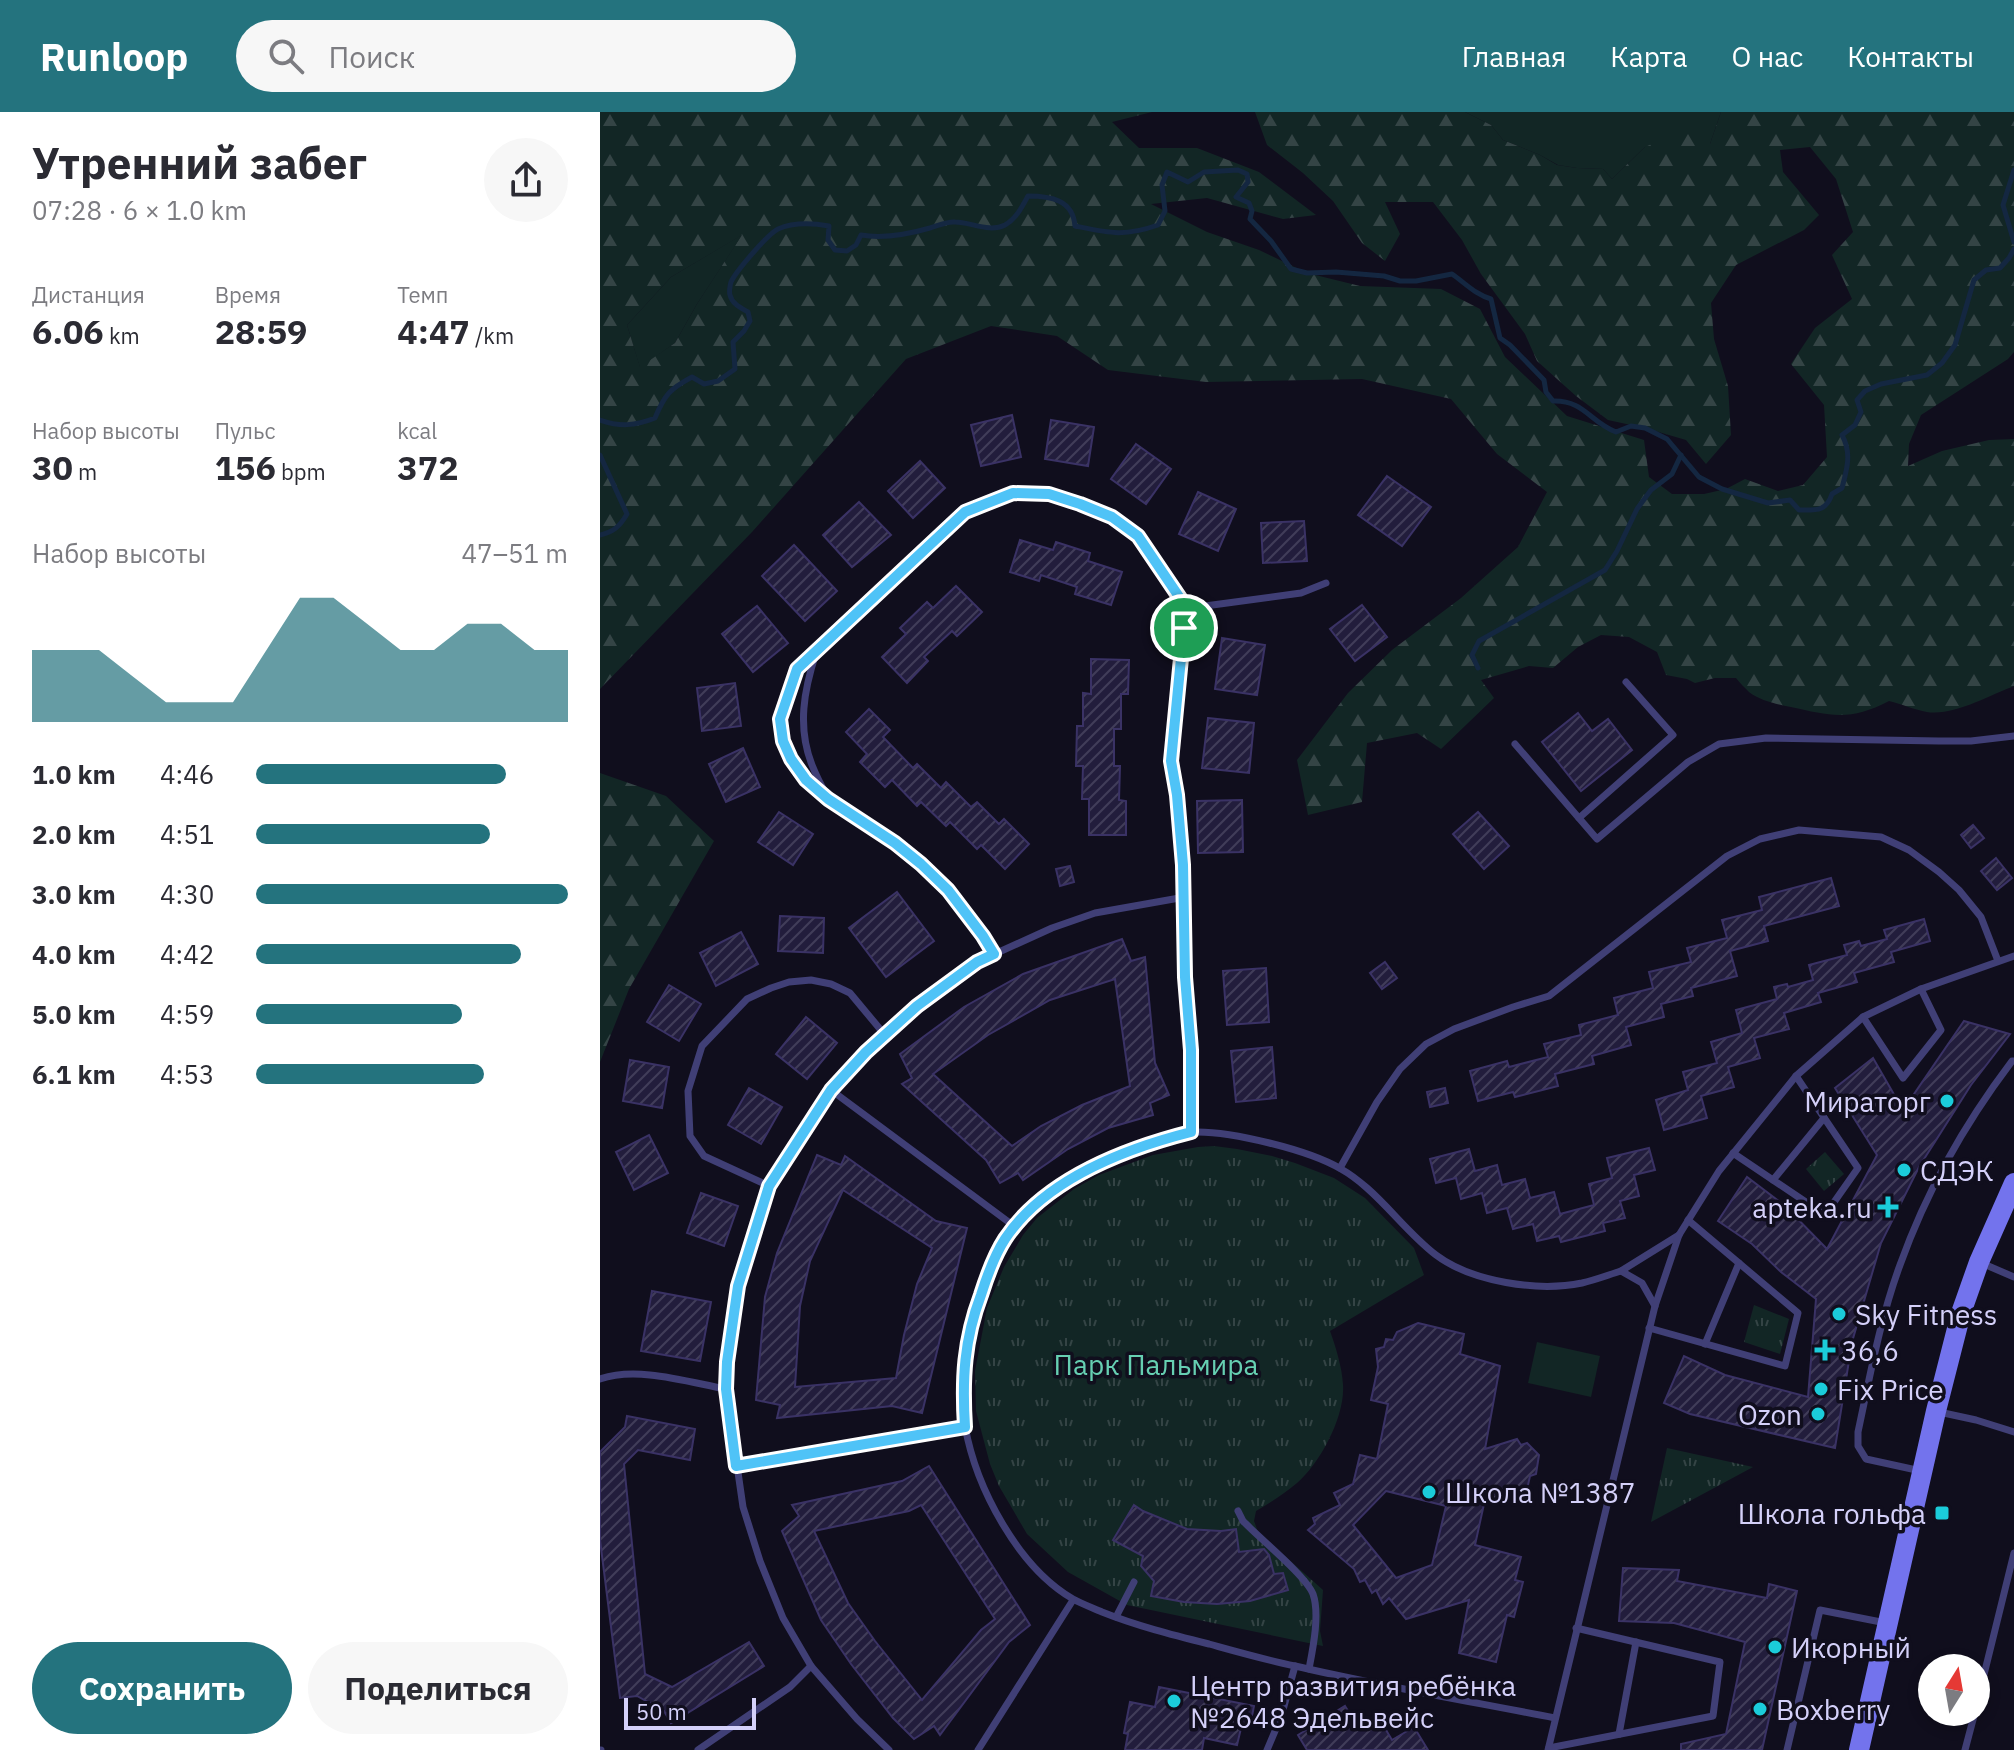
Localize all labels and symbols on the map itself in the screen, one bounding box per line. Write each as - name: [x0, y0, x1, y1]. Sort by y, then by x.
- pin: [1150, 594, 1218, 662]
- place label: Мираторг: [1804, 1083, 1931, 1120]
- marker: Мираторг: [1938, 1092, 1956, 1110]
- place label: СДЭК: [1920, 1152, 1994, 1189]
- marker: СДЭК: [1895, 1161, 1913, 1179]
- place label: apteka.ru: [1752, 1189, 1872, 1226]
- marker: apteka.ru: [1879, 1198, 1897, 1216]
- place label: Sky Fitness: [1855, 1296, 1997, 1333]
- marker: Sky Fitness: [1830, 1305, 1848, 1323]
- place label: 36,6: [1841, 1332, 1899, 1369]
- marker: 36,6: [1816, 1341, 1834, 1359]
- park label: Парк Пальмира: [1054, 1346, 1258, 1383]
- place label: Fix Price: [1837, 1371, 1944, 1408]
- marker: Fix Price: [1812, 1380, 1830, 1398]
- place label: Ozon: [1738, 1396, 1802, 1433]
- marker: Ozon: [1809, 1405, 1827, 1423]
- place label: Школа №1387: [1445, 1474, 1636, 1511]
- marker: Школа №1387: [1420, 1483, 1438, 1501]
- place label: Школа гольфа: [1738, 1495, 1926, 1532]
- marker: Школа гольфа: [1933, 1504, 1951, 1522]
- place label: Икорный: [1791, 1629, 1911, 1666]
- marker: Икорный: [1766, 1638, 1784, 1656]
- north arrow: [1918, 1654, 1990, 1726]
- place label: Центр развития ребёнка №2648 Эдельвейс: [1190, 1667, 1516, 1736]
- place label: Boxberry: [1776, 1691, 1890, 1728]
- marker: Центр развития ребёнка №2648 Эдельвейс: [1165, 1692, 1183, 1710]
- scale bar: [624, 1694, 756, 1730]
- marker: Boxberry: [1751, 1700, 1769, 1718]

